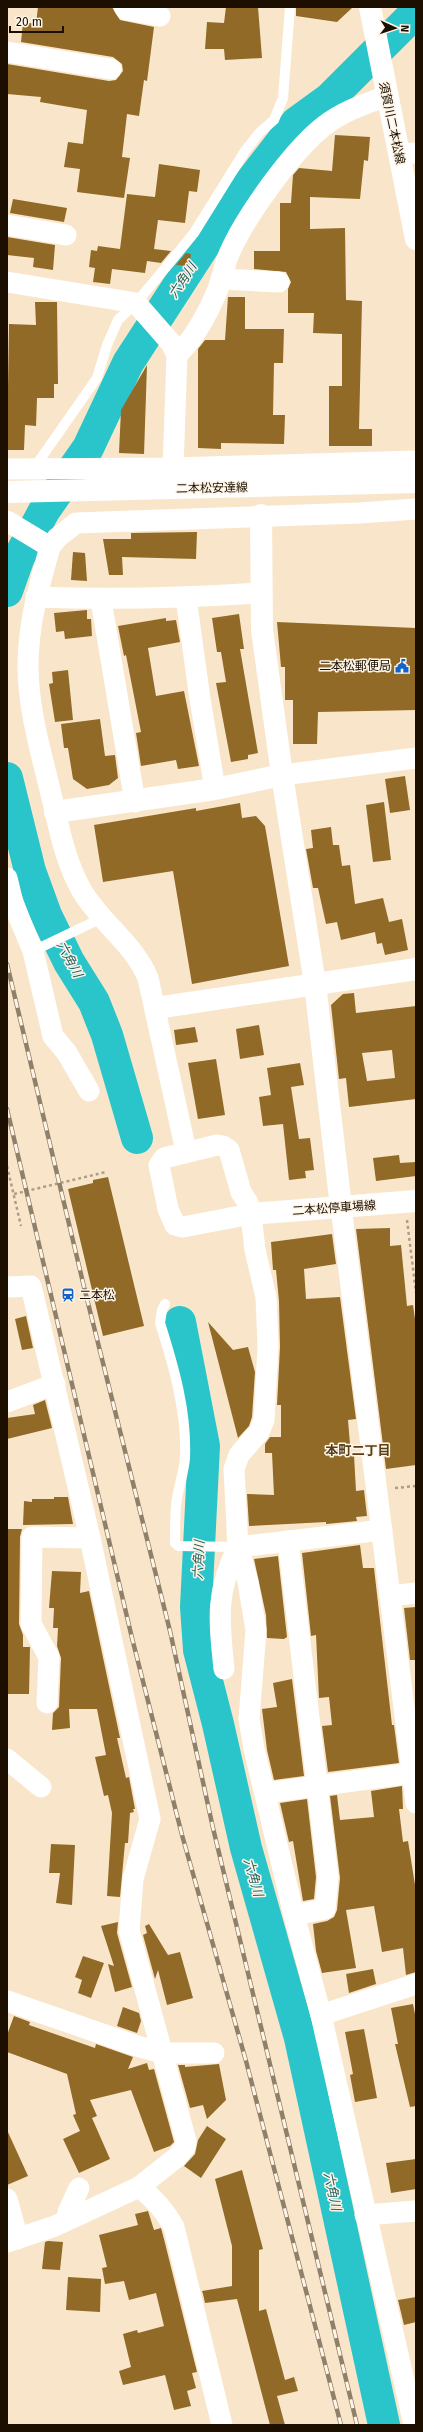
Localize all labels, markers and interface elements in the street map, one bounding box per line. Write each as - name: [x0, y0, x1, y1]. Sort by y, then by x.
- scale bar: [10, 8, 63, 34]
- north arrow: [375, 8, 415, 48]
- text: 20 m: [16, 15, 42, 29]
- text: N: [398, 25, 411, 32]
- street label: 須賀川二本松線: [376, 80, 408, 166]
- water label: 六角川: [166, 258, 200, 301]
- street label: 二本松安達線: [176, 480, 248, 496]
- public building icon: 二本松郵便局: [394, 658, 410, 674]
- place label: 二本松郵便局: [319, 659, 391, 673]
- water label: 六角川: [54, 938, 86, 982]
- street label: 二本松停車場線: [292, 1198, 376, 1218]
- station icon: 二本松: [60, 1287, 76, 1303]
- place label: 二本松: [79, 1288, 115, 1302]
- district label: 本町二丁目: [325, 1443, 391, 1458]
- water label: 六角川: [190, 1538, 207, 1580]
- water label: 六角川: [241, 1856, 267, 1900]
- water label: 六角川: [321, 2170, 344, 2214]

